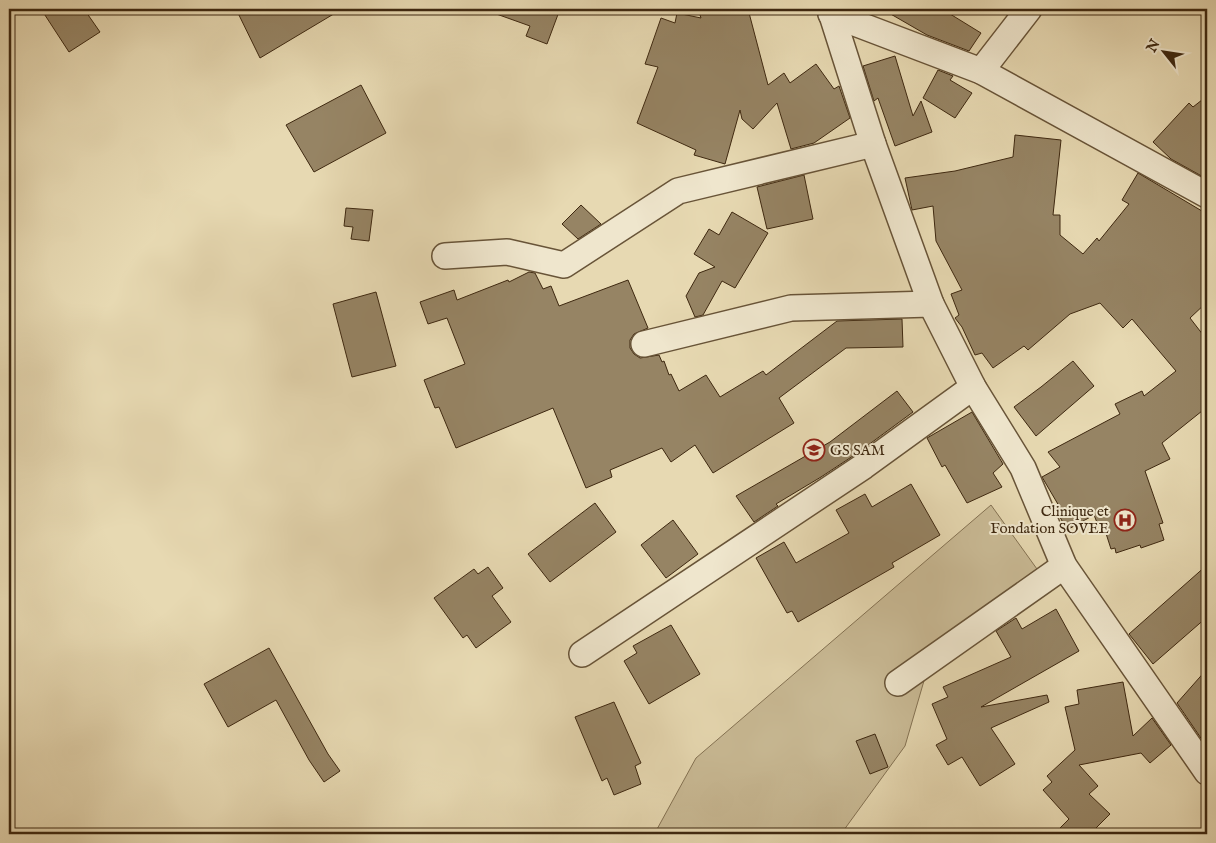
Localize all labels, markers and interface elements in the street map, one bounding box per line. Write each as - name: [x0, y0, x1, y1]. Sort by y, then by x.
- north arrow: [1138, 28, 1188, 78]
- text: N: [1142, 36, 1164, 57]
- school or university icon: GS SAM: [802, 438, 826, 462]
- place label: GS SAM: [830, 441, 885, 460]
- place label: Clinique et Fondation SOVEE: [990, 502, 1109, 538]
- hospital icon: Clinique et Fondation SOVEE: [1113, 508, 1137, 532]

